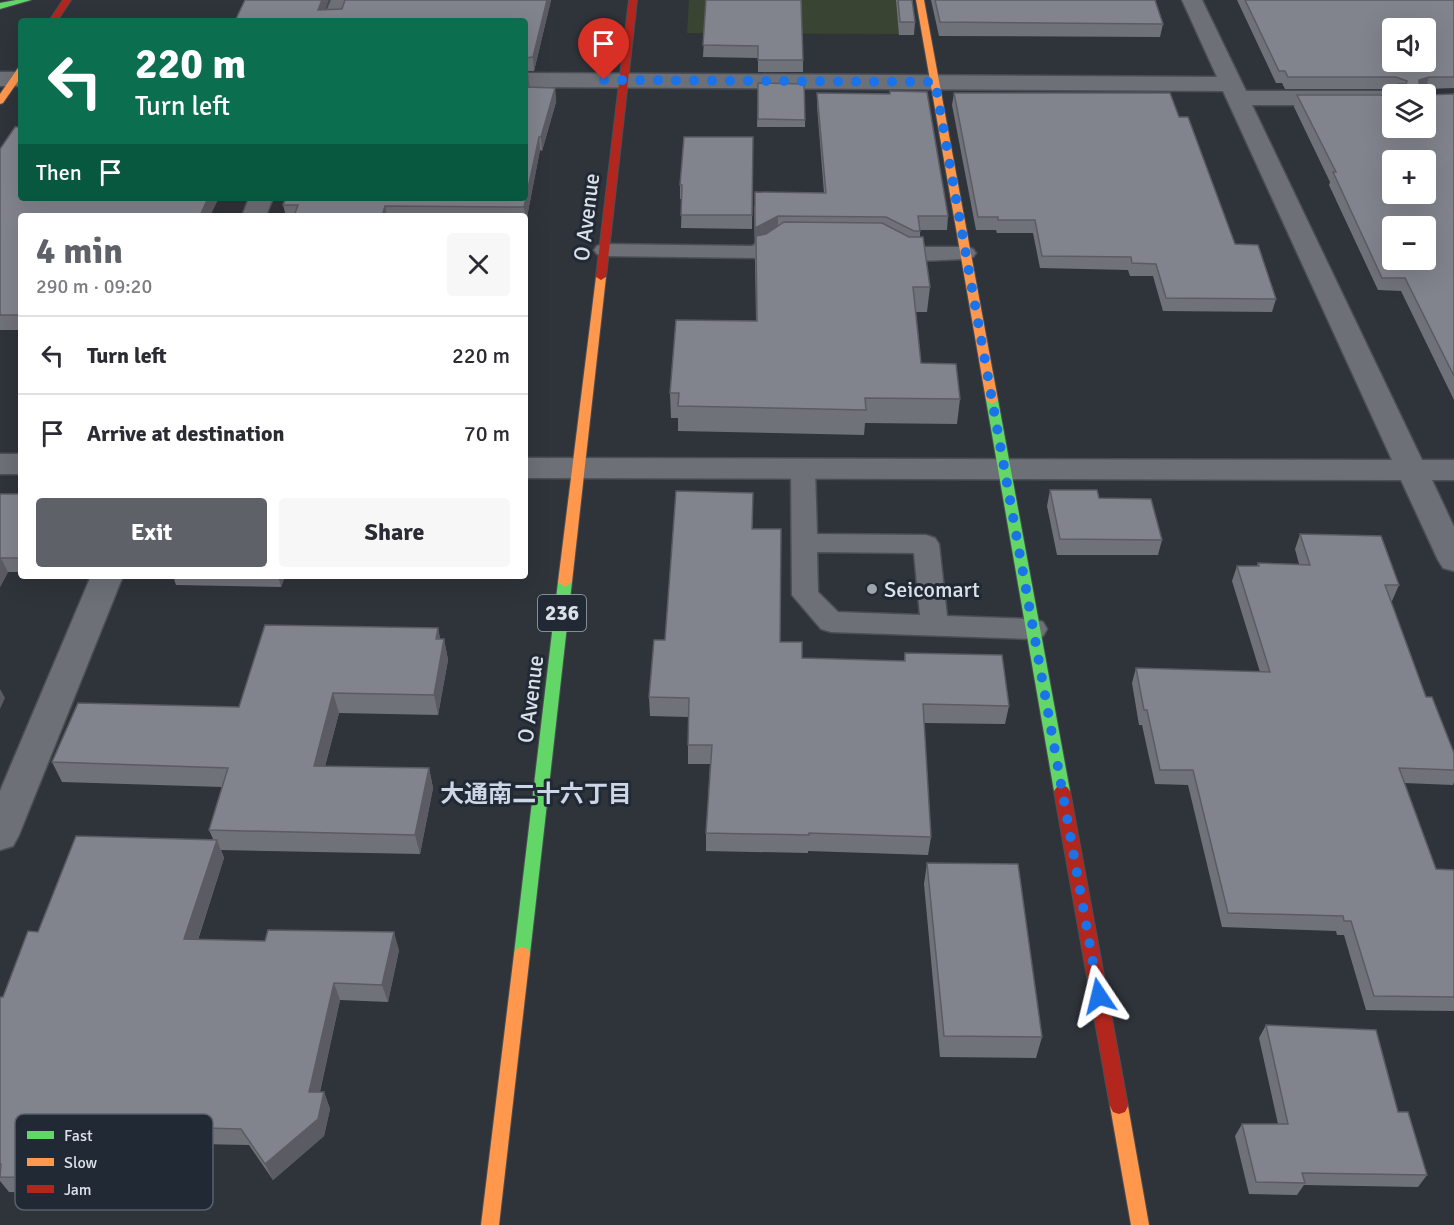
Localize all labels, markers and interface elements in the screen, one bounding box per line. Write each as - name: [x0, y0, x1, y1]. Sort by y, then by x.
- pin: [578, 18, 629, 80]
- map controls: [1382, 18, 1436, 270]
- button: sound: [1382, 18, 1436, 72]
- icon: arrive: [587, 27, 620, 60]
- text: 220 m: [135, 39, 246, 90]
- icon: left: [36, 42, 114, 120]
- button: layers: [1382, 84, 1436, 138]
- text: Turn left: [135, 90, 230, 123]
- button: +: [1382, 150, 1436, 204]
- icon: arrive: [94, 156, 127, 189]
- text: Then: [36, 159, 82, 186]
- street label: O Avenue: [568, 172, 605, 262]
- button: −: [1382, 216, 1436, 270]
- text: 4 min: [36, 229, 123, 274]
- button: close: [447, 233, 510, 296]
- text: 290 m · 09:20: [36, 274, 152, 299]
- icon: left: [36, 339, 69, 372]
- text: Turn left: [87, 342, 167, 369]
- text: 220 m: [452, 342, 510, 369]
- icon: arrive: [36, 417, 69, 450]
- text: Arrive at destination: [87, 420, 284, 447]
- text: 70 m: [464, 420, 510, 447]
- button: Exit: [36, 498, 267, 567]
- button: Share: [279, 498, 510, 567]
- place label: Seicomart: [884, 576, 980, 603]
- marker: Seicomart: [865, 582, 879, 596]
- road number: 236: [538, 595, 586, 631]
- street label: O Avenue: [512, 654, 549, 744]
- district label: 大通南二十六丁目: [440, 779, 632, 809]
- position arrow: [1067, 964, 1131, 1028]
- legend: [15, 1114, 213, 1210]
- text: Fast: [64, 1126, 93, 1146]
- text: Slow: [64, 1153, 98, 1173]
- text: Jam: [64, 1180, 92, 1200]

